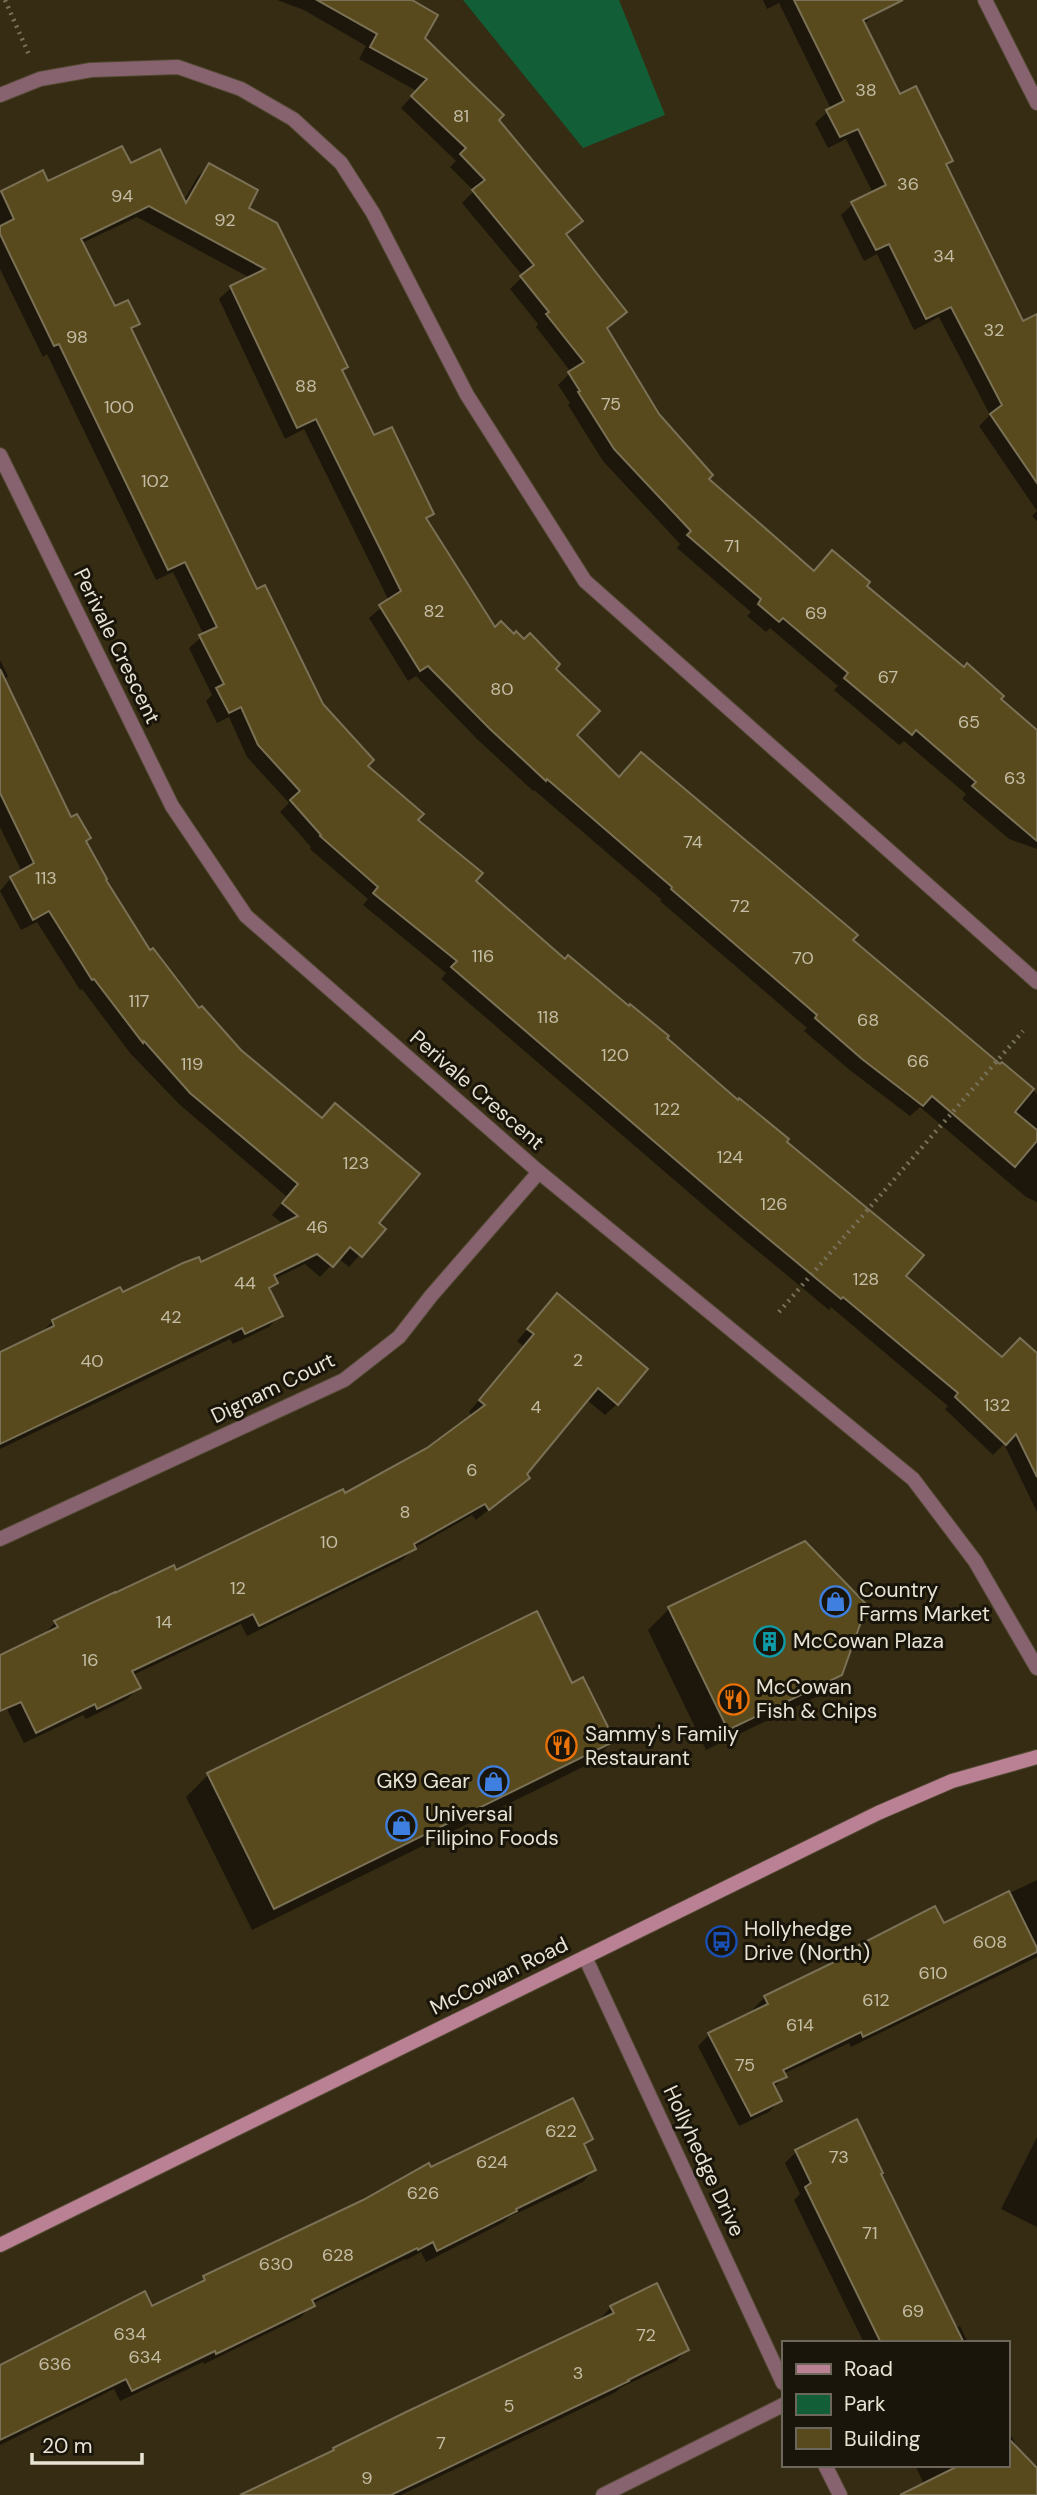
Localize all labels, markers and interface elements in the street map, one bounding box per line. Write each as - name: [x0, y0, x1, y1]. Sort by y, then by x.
- house number: 38: [855, 78, 877, 102]
- house number: 81: [453, 104, 469, 128]
- house number: 36: [897, 172, 919, 196]
- house number: 94: [111, 184, 133, 208]
- house number: 92: [214, 208, 236, 232]
- house number: 34: [933, 244, 955, 268]
- house number: 32: [983, 318, 1005, 342]
- house number: 98: [66, 325, 88, 349]
- house number: 88: [295, 374, 317, 398]
- house number: 75: [601, 392, 621, 416]
- house number: 100: [104, 395, 134, 419]
- house number: 102: [141, 469, 169, 493]
- house number: 71: [724, 534, 740, 558]
- street label: Perivale Crescent: [67, 564, 167, 728]
- house number: 82: [423, 599, 445, 623]
- house number: 69: [805, 601, 827, 625]
- house number: 67: [878, 665, 898, 689]
- house number: 80: [490, 677, 514, 701]
- house number: 65: [958, 710, 980, 734]
- house number: 63: [1004, 766, 1026, 790]
- house number: 74: [683, 830, 703, 854]
- house number: 113: [35, 866, 57, 890]
- house number: 72: [730, 894, 750, 918]
- house number: 116: [472, 944, 494, 968]
- house number: 70: [792, 946, 814, 970]
- house number: 117: [129, 989, 149, 1013]
- house number: 118: [537, 1005, 559, 1029]
- house number: 68: [857, 1008, 879, 1032]
- street label: Perivale Crescent: [404, 1024, 550, 1156]
- house number: 120: [601, 1043, 629, 1067]
- house number: 66: [907, 1049, 929, 1073]
- house number: 119: [181, 1052, 203, 1076]
- house number: 122: [654, 1097, 680, 1121]
- house number: 124: [717, 1145, 743, 1169]
- house number: 123: [343, 1151, 369, 1175]
- house number: 126: [760, 1192, 788, 1216]
- house number: 46: [306, 1215, 328, 1239]
- house number: 128: [853, 1267, 879, 1291]
- house number: 44: [234, 1271, 256, 1295]
- house number: 42: [160, 1305, 182, 1329]
- street label: Dignam Court: [206, 1346, 340, 1430]
- house number: 2: [573, 1348, 583, 1372]
- house number: 40: [80, 1349, 104, 1373]
- house number: 132: [984, 1393, 1010, 1417]
- house number: 4: [531, 1395, 542, 1419]
- house number: 6: [466, 1458, 478, 1482]
- house number: 8: [400, 1500, 410, 1524]
- house number: 10: [320, 1530, 338, 1554]
- house number: 12: [230, 1576, 246, 1600]
- place label: Country Farms Market: [859, 1576, 990, 1628]
- shop icon: Country Farms Market: [819, 1585, 853, 1619]
- house number: 14: [156, 1610, 172, 1634]
- building icon: McCowan Plaza: [753, 1624, 787, 1658]
- place label: McCowan Plaza: [793, 1627, 944, 1655]
- house number: 16: [82, 1648, 98, 1672]
- place label: McCowan Fish & Chips: [756, 1673, 877, 1725]
- restaurant icon: McCowan Fish & Chips: [716, 1682, 750, 1716]
- place label: Sammy's Family Restaurant: [585, 1720, 739, 1772]
- restaurant icon: Sammy's Family Restaurant: [545, 1729, 579, 1763]
- shop icon: GK9 Gear: [476, 1764, 510, 1798]
- place label: GK9 Gear: [377, 1767, 470, 1795]
- place label: Universal Filipino Foods: [425, 1800, 559, 1852]
- shop icon: Universal Filipino Foods: [385, 1809, 419, 1843]
- place label: Hollyhedge Drive (North): [744, 1915, 870, 1967]
- bus stop icon: Hollyhedge Drive (North): [704, 1924, 738, 1958]
- street label: McCowan Road: [425, 1930, 573, 2022]
- house number: 608: [973, 1930, 1007, 1954]
- house number: 610: [918, 1961, 948, 1985]
- house number: 612: [862, 1988, 890, 2012]
- house number: 614: [786, 2013, 814, 2037]
- house number: 75: [735, 2053, 755, 2077]
- street label: Hollyhedge Drive: [657, 2081, 751, 2241]
- house number: 622: [545, 2119, 577, 2143]
- house number: 73: [829, 2145, 849, 2169]
- house number: 624: [476, 2150, 508, 2174]
- house number: 626: [407, 2181, 439, 2205]
- house number: 71: [862, 2221, 878, 2245]
- house number: 628: [322, 2243, 354, 2267]
- house number: 630: [259, 2252, 293, 2276]
- house number: 69: [902, 2299, 924, 2323]
- house number: 634: [114, 2322, 147, 2346]
- house number: 72: [636, 2323, 656, 2347]
- legend: [782, 2341, 1009, 2467]
- house number: 634: [129, 2345, 162, 2369]
- house number: 636: [38, 2352, 72, 2376]
- text: Road: [844, 2355, 893, 2383]
- house number: 3: [573, 2361, 583, 2385]
- text: Park: [844, 2390, 886, 2418]
- house number: 5: [504, 2394, 514, 2418]
- scale bar: [32, 2422, 142, 2466]
- text: Building: [844, 2425, 921, 2453]
- house number: 7: [436, 2431, 446, 2455]
- text: 20 m: [42, 2432, 93, 2460]
- house number: 9: [361, 2466, 373, 2490]

